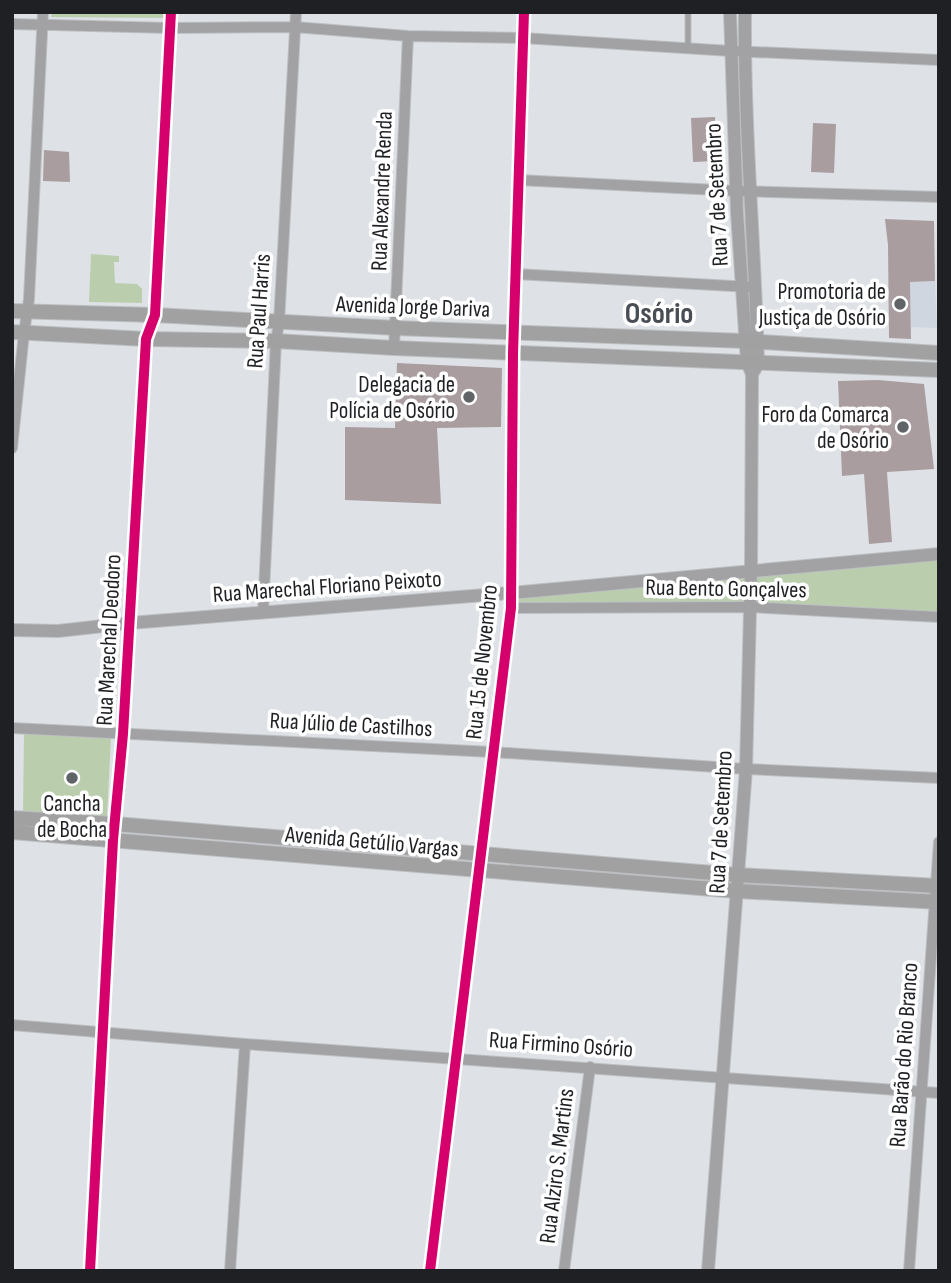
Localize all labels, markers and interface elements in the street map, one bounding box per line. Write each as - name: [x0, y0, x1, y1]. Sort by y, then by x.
- street label: Rua Alexandre Renda: [365, 111, 399, 271]
- street label: Rua 7 de Setembro: [699, 123, 735, 267]
- street label: Rua Paul Harris: [241, 253, 277, 369]
- place label: Promotoria de Justiça de Osório: [758, 278, 886, 332]
- street label: Avenida Jorge Dariva: [334, 290, 491, 324]
- district label: Osório: [625, 296, 693, 332]
- marker: Promotoria de Justiça de Osório: [892, 296, 908, 312]
- place label: Delegacia de Polícia de Osório: [329, 371, 455, 425]
- marker: Delegacia de Polícia de Osório: [461, 389, 477, 405]
- place label: Foro da Comarca de Osório: [761, 401, 889, 455]
- marker: Foro da Comarca de Osório: [895, 419, 911, 435]
- street label: Rua Marechal Deodoro: [91, 554, 127, 726]
- street label: Rua Marechal Floriano Peixoto: [212, 565, 442, 609]
- street label: Rua Bento Gonçalves: [645, 574, 807, 604]
- street label: Rua 15 de Novembro: [460, 583, 504, 741]
- street label: Rua Júlio de Castilhos: [269, 707, 433, 743]
- street label: Rua 7 de Setembro: [703, 750, 739, 894]
- marker: Cancha de Bocha: [64, 770, 80, 786]
- place label: Cancha de Bocha: [37, 790, 107, 844]
- street label: Avenida Getúlio Vargas: [283, 820, 460, 864]
- street label: Rua Barão do Rio Branco: [884, 962, 924, 1148]
- street label: Rua Firmino Osório: [488, 1026, 634, 1064]
- street label: Rua Alziro S. Martins: [534, 1087, 580, 1245]

